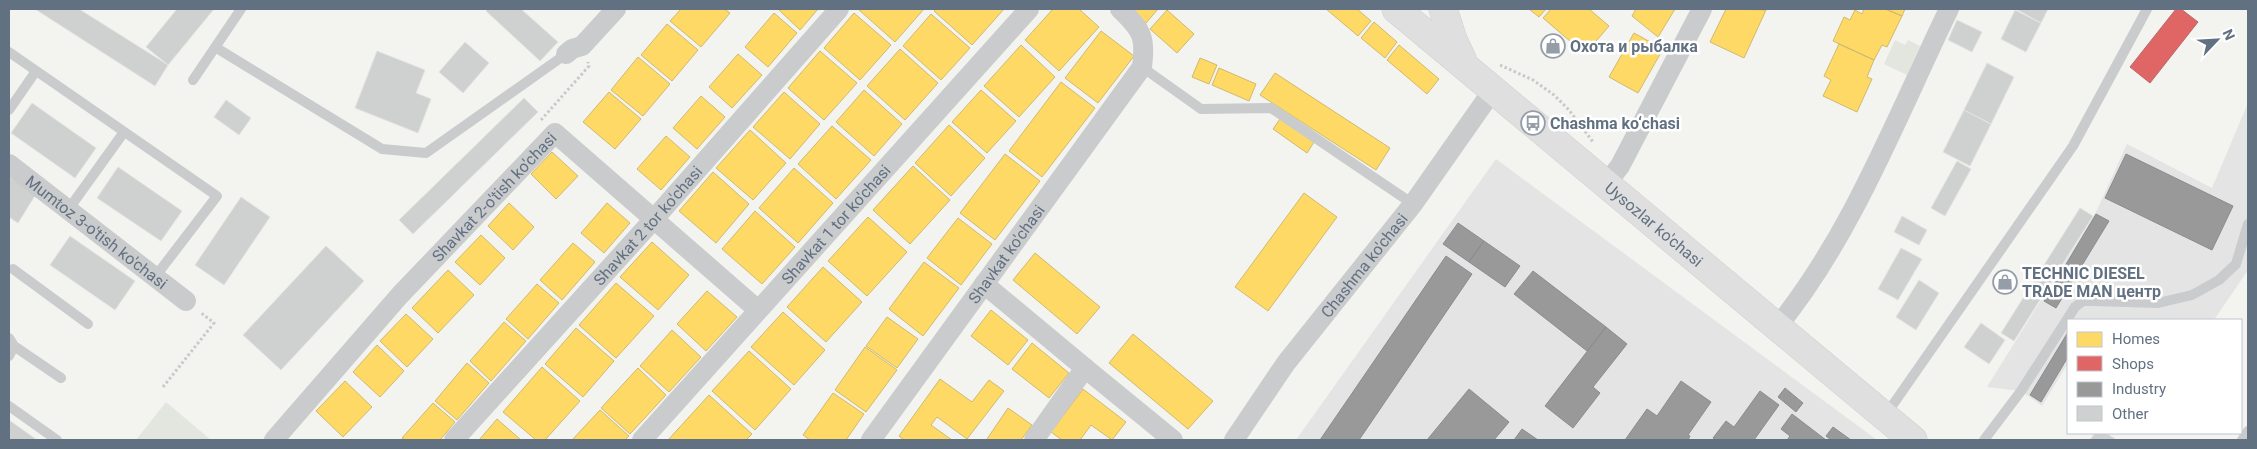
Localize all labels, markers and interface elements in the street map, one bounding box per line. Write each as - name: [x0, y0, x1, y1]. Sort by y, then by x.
- north arrow: [2192, 15, 2242, 65]
- text: N: [2219, 27, 2238, 42]
- shop icon: Охота и рыбалка: [1540, 33, 1566, 59]
- place label: Охота и рыбалка: [1570, 37, 1698, 56]
- bus stop icon: Chashma ko‘chasi: [1520, 110, 1546, 136]
- place label: Chashma ko‘chasi: [1550, 114, 1680, 133]
- street label: Shavkat 2-o'tish ko'chasi: [428, 128, 560, 265]
- street label: Shavkat 1 tor ko'chasi: [777, 161, 894, 288]
- street label: Shavkat 2 tor ko'chasi: [589, 162, 706, 289]
- street label: Mumtoz 3-o'tish ko'chasi: [22, 171, 171, 293]
- street label: Uysozlar ko'chasi: [1601, 178, 1707, 270]
- street label: Shavkat ko'chasi: [964, 201, 1048, 307]
- street label: Chashma ko'chasi: [1317, 209, 1412, 321]
- place label: TECHNIC DIESEL TRADE MAN центр: [2022, 264, 2161, 301]
- shop icon: TECHNIC DIESEL TRADE MAN центр: [1992, 269, 2018, 295]
- legend: [2067, 319, 2242, 434]
- text: Homes: [2112, 330, 2160, 348]
- text: Shops: [2112, 355, 2154, 373]
- text: Industry: [2112, 380, 2166, 398]
- text: Other: [2112, 405, 2149, 423]

